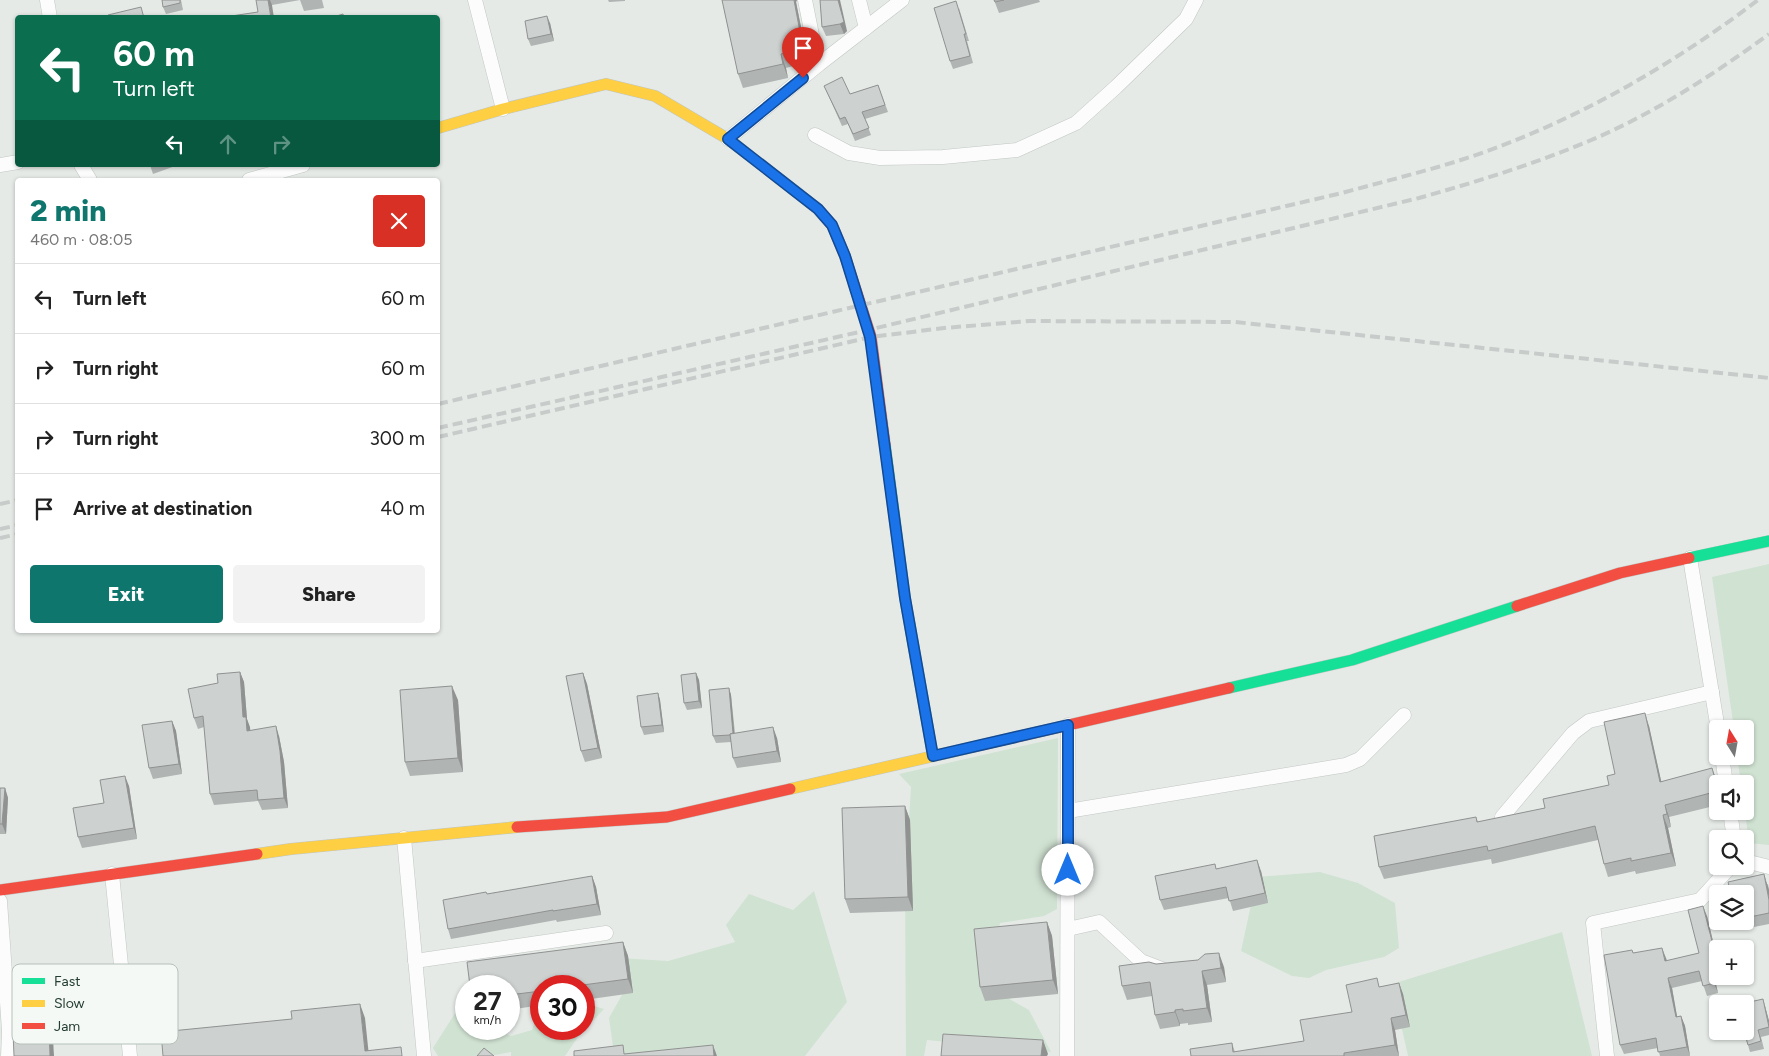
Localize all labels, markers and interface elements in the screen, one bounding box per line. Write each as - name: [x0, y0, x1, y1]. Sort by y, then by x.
- pin: [782, 27, 824, 78]
- text: 60 m: [113, 33, 195, 75]
- icon: arrive: [789, 34, 817, 62]
- icon: left: [30, 35, 95, 100]
- text: Turn left: [113, 75, 195, 102]
- icon: left: [161, 130, 189, 158]
- icon: ahead: [214, 130, 242, 158]
- icon: right: [267, 130, 295, 158]
- text: 2 min: [30, 192, 107, 229]
- button: close: [373, 195, 425, 247]
- text: 460 m · 08:05: [30, 230, 132, 249]
- icon: left: [30, 285, 58, 313]
- text: Turn left: [73, 287, 147, 310]
- text: 60 m: [381, 287, 425, 310]
- icon: right: [30, 355, 58, 383]
- text: Turn right: [73, 357, 159, 380]
- text: 60 m: [381, 357, 425, 380]
- icon: right: [30, 425, 58, 453]
- text: Turn right: [73, 427, 159, 450]
- text: 300 m: [369, 427, 425, 450]
- icon: arrive: [30, 495, 58, 523]
- text: Arrive at destination: [73, 497, 252, 520]
- text: 40 m: [380, 497, 425, 520]
- button: Exit: [30, 565, 223, 623]
- button: Share: [233, 565, 425, 623]
- north arrow: [1709, 720, 1754, 765]
- map controls: [1709, 720, 1754, 1040]
- button: sound: [1709, 775, 1754, 820]
- button: search: [1709, 830, 1754, 875]
- position arrow: [1041, 843, 1093, 895]
- button: layers: [1709, 885, 1754, 930]
- button: +: [1709, 940, 1754, 985]
- legend: [12, 964, 178, 1044]
- text: Fast: [54, 973, 80, 990]
- speed limit sign: 30: [530, 975, 595, 1040]
- text: 27: [473, 986, 502, 1016]
- text: Slow: [54, 995, 85, 1012]
- button: −: [1709, 995, 1754, 1040]
- text: km/h: [474, 1013, 501, 1027]
- text: Jam: [54, 1018, 80, 1035]

